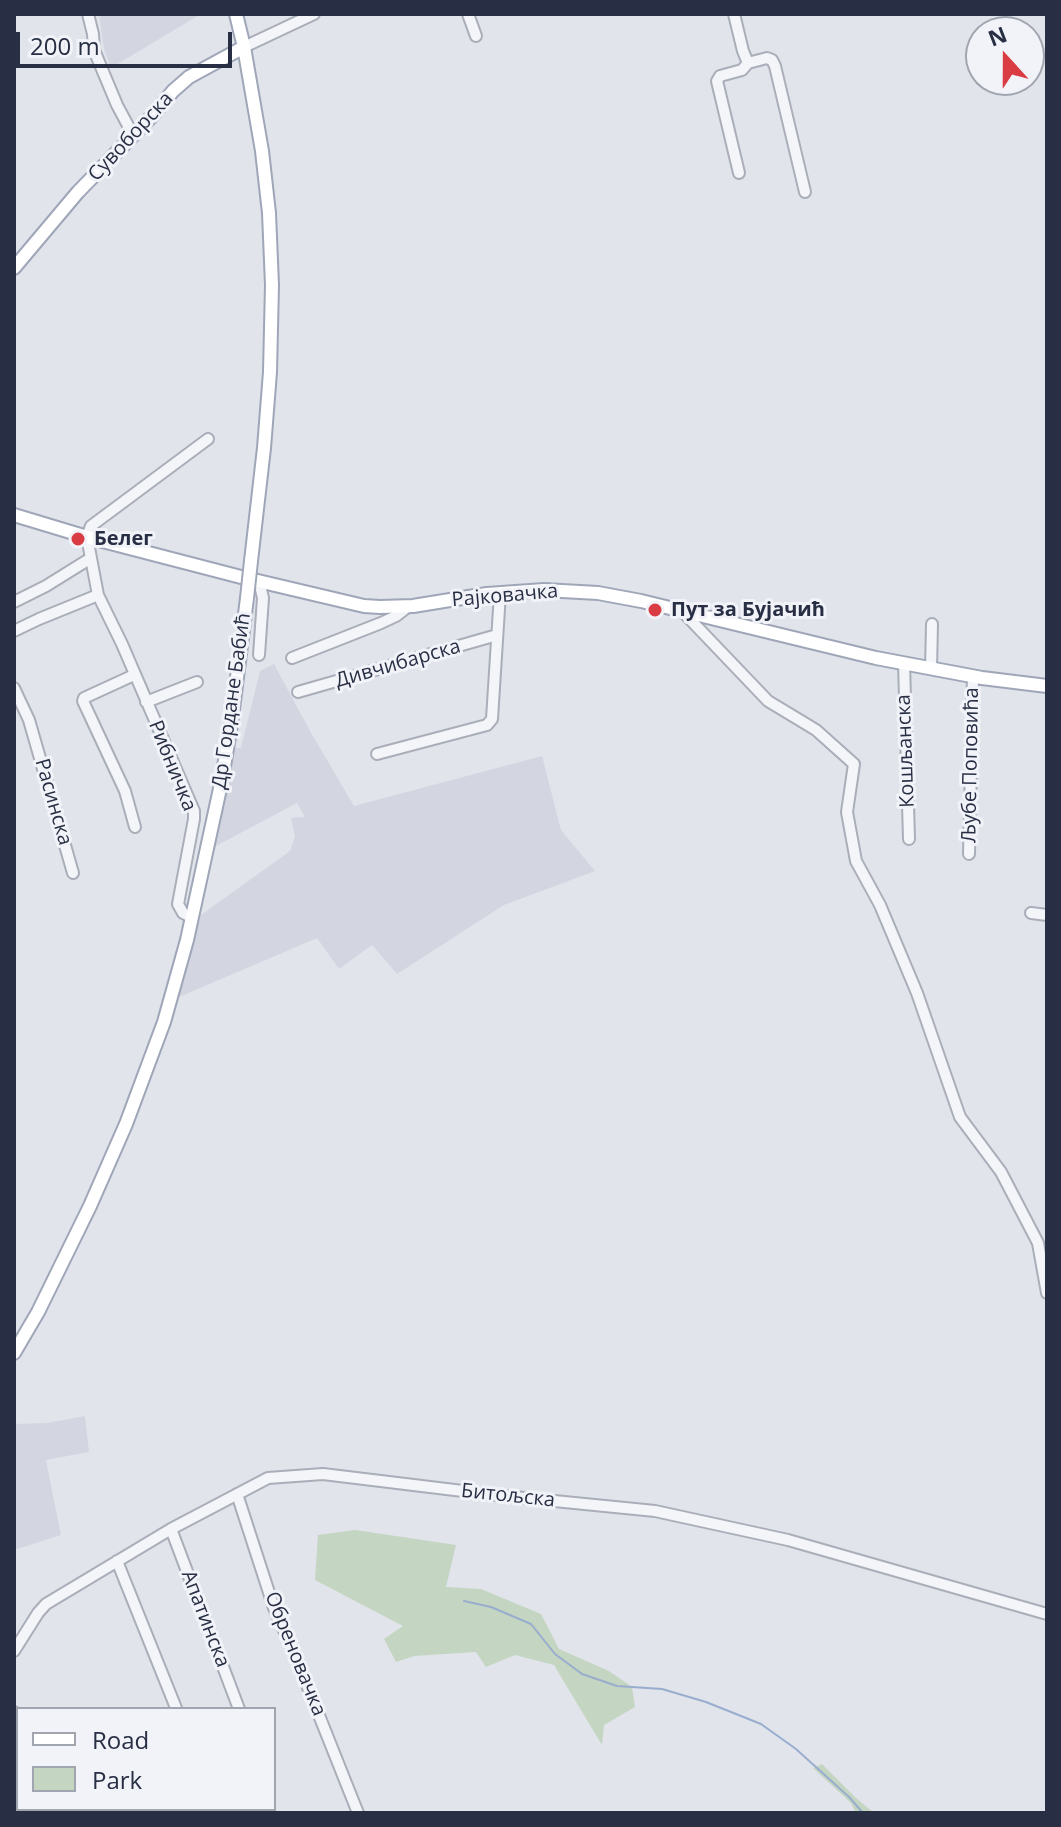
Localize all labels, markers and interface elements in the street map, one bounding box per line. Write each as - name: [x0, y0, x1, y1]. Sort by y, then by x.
- scale bar: [20, 16, 236, 66]
- north arrow: [965, 16, 1045, 96]
- text: N: [983, 18, 1011, 53]
- text: 200 m: [30, 29, 100, 62]
- street label: Сувоборска: [84, 87, 178, 187]
- place label: Белег: [94, 527, 153, 551]
- marker: Белег: [69, 530, 87, 548]
- street label: Рајковачка: [451, 579, 559, 613]
- place label: Пут за Бујачић: [671, 598, 825, 622]
- marker: Пут за Бујачић: [646, 601, 664, 619]
- street label: Др Гордане Бабић: [208, 611, 256, 791]
- street label: Дивчибарска: [333, 635, 463, 693]
- street label: Љубе Поповића: [958, 687, 984, 843]
- street label: Кошљанска: [892, 694, 920, 808]
- street label: Рибничка: [143, 717, 201, 815]
- street label: Расинска: [29, 756, 77, 848]
- street label: Битољска: [460, 1479, 556, 1513]
- street label: Апатинска: [176, 1567, 234, 1671]
- street label: Обреновачка: [259, 1588, 331, 1720]
- legend: [16, 1707, 276, 1811]
- text: Road: [92, 1723, 149, 1756]
- text: Park: [92, 1763, 142, 1796]

